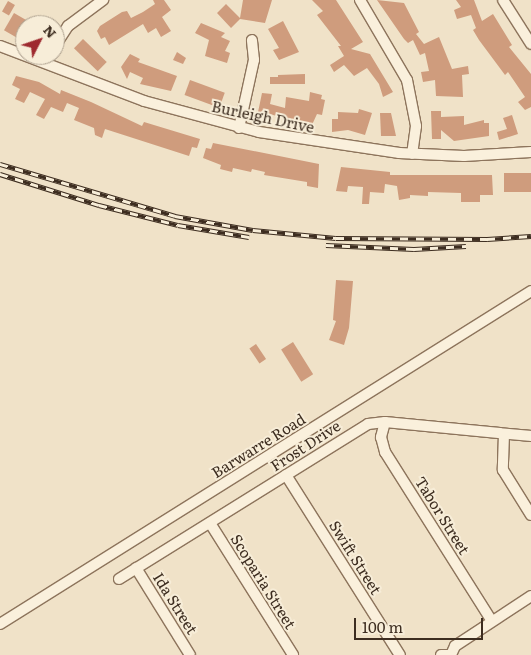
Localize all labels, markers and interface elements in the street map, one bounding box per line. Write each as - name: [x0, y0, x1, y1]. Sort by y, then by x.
- north arrow: [15, 15, 65, 65]
- text: N: [39, 20, 62, 42]
- street label: Burleigh Drive: [210, 96, 316, 136]
- street label: Barwarre Road: [208, 409, 308, 481]
- street label: Frost Drive: [267, 416, 343, 474]
- street label: Tabor Street: [412, 473, 474, 557]
- street label: Swift Street: [326, 517, 386, 597]
- street label: Scoparia Street: [228, 530, 300, 632]
- street label: Ida Street: [150, 569, 202, 637]
- scale bar: [356, 608, 485, 640]
- text: 100 m: [362, 615, 403, 638]

